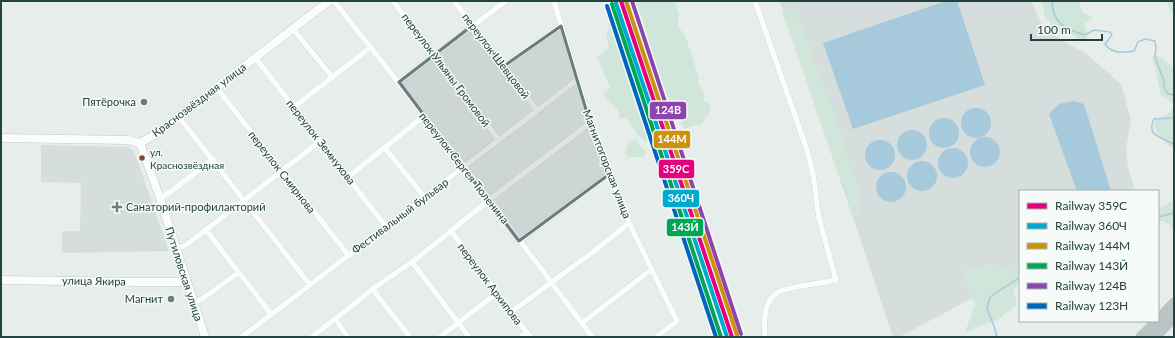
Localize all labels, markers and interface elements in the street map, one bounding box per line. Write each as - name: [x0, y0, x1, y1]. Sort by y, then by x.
- street label: переулок Ульяны Громовой: [399, 10, 493, 129]
- street label: переулок Шевцовой: [460, 10, 533, 101]
- scale bar: [1031, 16, 1102, 42]
- text: 100 m: [1037, 22, 1071, 37]
- street label: Краснозвёздная улица: [149, 60, 248, 139]
- place label: Пятёрочка: [82, 95, 136, 108]
- marker: Пятёрочка: [139, 97, 149, 107]
- street label: переулок Земнухова: [284, 97, 359, 187]
- line badge: 124В: [649, 101, 687, 120]
- text: 124В: [655, 103, 681, 116]
- street label: Магнитогорская улица: [581, 108, 634, 220]
- street label: переулок Сергея Тюленина: [417, 109, 512, 226]
- street label: переулок Смирнова: [246, 128, 319, 216]
- line badge: 144М: [653, 130, 691, 149]
- text: 144М: [657, 132, 687, 145]
- place label: ул. Краснозвёздная: [150, 146, 224, 171]
- marker: ул. Краснозвёздная: [137, 153, 147, 163]
- line badge: 359С: [658, 159, 695, 179]
- text: 359С: [663, 162, 690, 175]
- street label: Фестивальный бульвар: [349, 175, 451, 256]
- line badge: 360Ч: [662, 189, 700, 208]
- legend: [1019, 190, 1159, 322]
- text: 360Ч: [668, 191, 694, 204]
- text: Railway 359С: [1055, 198, 1127, 213]
- place label: Cанаторий-профилакторий: [126, 200, 265, 213]
- marker: Cанаторий-профилакторий: [111, 201, 123, 213]
- line badge: 143Й: [666, 218, 704, 237]
- text: Railway 360Ч: [1055, 218, 1127, 233]
- text: 143Й: [671, 220, 699, 233]
- street label: Путиловская улица: [163, 225, 206, 323]
- text: Railway 144М: [1055, 238, 1130, 253]
- street label: переулок Архипова: [456, 240, 525, 327]
- text: Railway 143Й: [1055, 258, 1128, 273]
- street label: улица Якира: [62, 273, 126, 288]
- text: Railway 124В: [1055, 278, 1127, 293]
- place label: Магнит: [125, 292, 163, 305]
- marker: Магнит: [166, 294, 176, 304]
- text: Railway 123Н: [1055, 298, 1128, 313]

